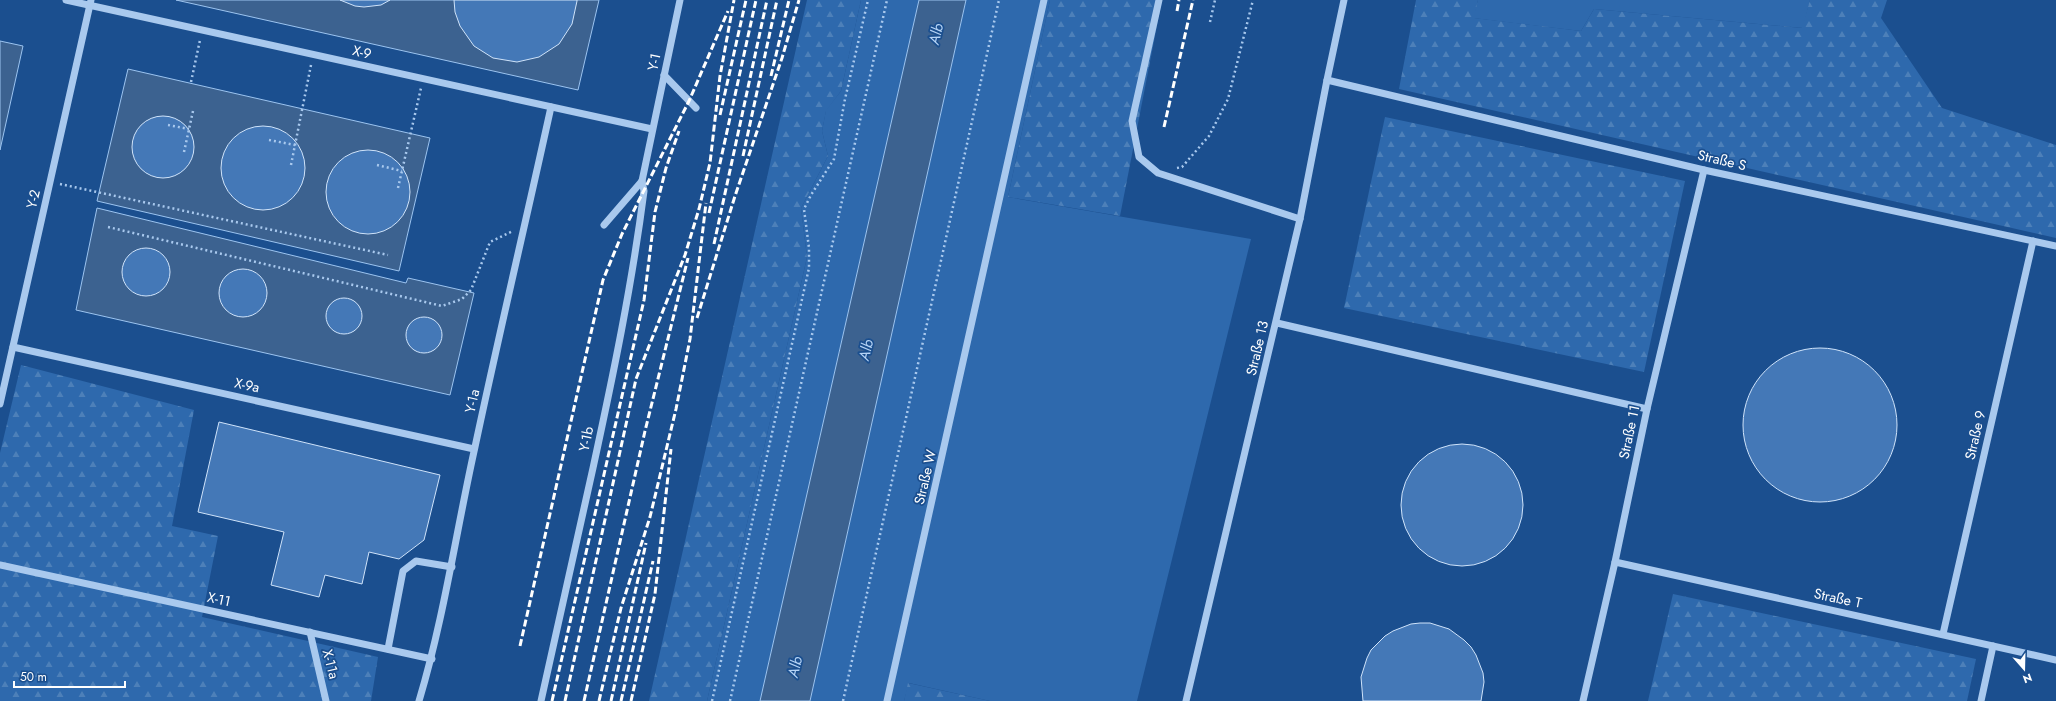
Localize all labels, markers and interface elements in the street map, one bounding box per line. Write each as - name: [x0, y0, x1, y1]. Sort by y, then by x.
- water label: Alb: [923, 20, 949, 48]
- street label: X-9: [351, 40, 373, 64]
- street label: Y-1: [642, 52, 666, 72]
- street label: Straße S: [1696, 145, 1749, 175]
- street label: Y-2: [21, 188, 45, 210]
- street label: Straße 13: [1241, 318, 1273, 377]
- water label: Alb: [853, 336, 879, 364]
- street label: X-9a: [233, 373, 261, 397]
- street label: Y-1a: [460, 387, 484, 415]
- street label: Straße 11: [1614, 403, 1644, 461]
- street label: Straße 9: [1960, 408, 1990, 462]
- street label: Y-1b: [574, 425, 598, 453]
- street label: Straße W: [909, 447, 941, 506]
- street label: Straße T: [1812, 583, 1864, 613]
- street label: X-11: [206, 587, 232, 611]
- street label: X-11a: [318, 647, 344, 681]
- north arrow: [2004, 649, 2044, 689]
- water label: Alb: [782, 653, 808, 681]
- scale bar: [14, 663, 125, 689]
- text: 50 m: [20, 668, 47, 686]
- text: N: [2021, 669, 2034, 687]

